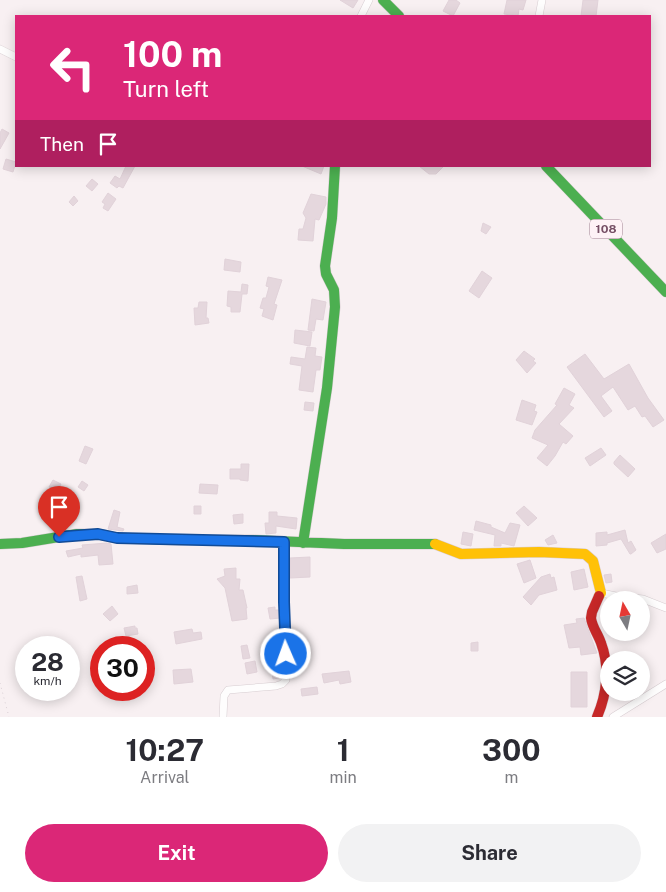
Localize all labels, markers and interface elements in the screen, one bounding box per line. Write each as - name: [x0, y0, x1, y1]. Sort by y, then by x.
- text: 100 m: [123, 34, 222, 75]
- icon: left: [40, 35, 105, 100]
- text: Turn left: [123, 76, 209, 102]
- icon: arrive: [94, 130, 122, 158]
- text: Then: [40, 133, 84, 155]
- road number: 108: [590, 220, 622, 238]
- pin: [38, 486, 80, 537]
- icon: arrive: [45, 493, 73, 521]
- north arrow: [600, 591, 650, 641]
- map controls: [600, 591, 650, 701]
- position arrow: [259, 627, 311, 679]
- speed limit sign: 30: [90, 636, 155, 701]
- text: 28: [31, 647, 64, 677]
- button: layers: [600, 651, 650, 701]
- text: km/h: [33, 674, 62, 688]
- text: 10:27: [125, 732, 204, 768]
- text: 1: [337, 732, 350, 768]
- text: 300: [482, 732, 541, 768]
- text: Arrival: [140, 768, 189, 787]
- text: min: [330, 768, 357, 787]
- text: m: [504, 768, 518, 787]
- button: Exit: [25, 824, 328, 882]
- button: Share: [338, 824, 641, 882]

